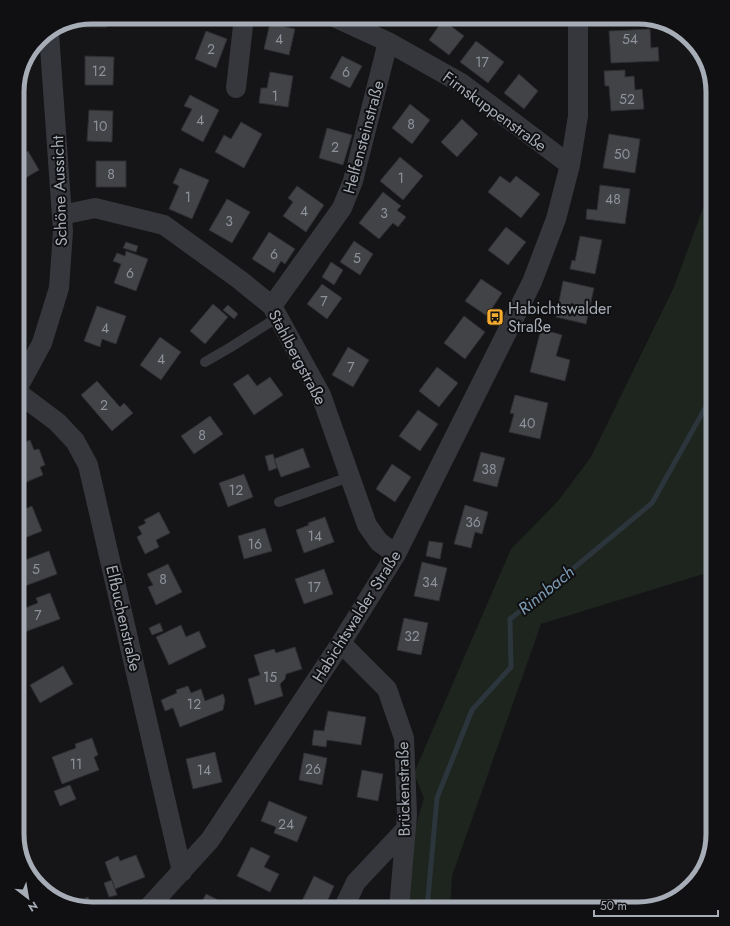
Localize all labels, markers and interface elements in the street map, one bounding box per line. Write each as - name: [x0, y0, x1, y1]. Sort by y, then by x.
- house number: 4: [275, 29, 283, 49]
- house number: 54: [622, 29, 638, 49]
- house number: 2: [207, 39, 215, 59]
- house number: 17: [475, 52, 489, 72]
- house number: 12: [92, 61, 106, 81]
- house number: 6: [342, 62, 350, 82]
- street label: Firnskuppenstraße: [438, 66, 551, 157]
- street label: Helfensteinstraße: [337, 78, 390, 196]
- house number: 1: [272, 86, 278, 106]
- house number: 52: [619, 89, 635, 109]
- house number: 4: [196, 110, 204, 130]
- house number: 8: [407, 114, 415, 134]
- house number: 10: [93, 116, 107, 136]
- street label: Schöne Aussicht: [46, 135, 73, 247]
- house number: 2: [331, 137, 339, 157]
- house number: 50: [614, 144, 630, 164]
- house number: 8: [107, 164, 115, 184]
- house number: 1: [398, 168, 404, 188]
- house number: 1: [185, 187, 191, 207]
- house number: 48: [605, 189, 621, 209]
- house number: 4: [300, 201, 308, 221]
- house number: 3: [380, 203, 388, 223]
- house number: 3: [225, 211, 233, 231]
- house number: 6: [270, 244, 278, 264]
- house number: 5: [353, 248, 361, 268]
- house number: 6: [126, 263, 134, 283]
- house number: 7: [320, 291, 328, 311]
- place label: Habichtswalder Straße: [508, 297, 612, 338]
- street label: Stahlbergstraße: [263, 306, 332, 409]
- bus stop icon: Habichtswalder Straße: [485, 307, 505, 327]
- house number: 4: [101, 318, 109, 338]
- house number: 4: [157, 349, 165, 369]
- house number: 7: [347, 357, 355, 377]
- house number: 2: [100, 395, 108, 415]
- house number: 40: [519, 413, 535, 433]
- house number: 8: [198, 425, 206, 445]
- house number: 38: [481, 459, 497, 479]
- house number: 12: [229, 480, 243, 500]
- house number: 36: [465, 512, 481, 532]
- house number: 14: [308, 526, 322, 546]
- house number: 16: [248, 534, 262, 554]
- street label: Habichtswalder Straße: [306, 546, 406, 687]
- house number: 5: [32, 559, 40, 579]
- water label: Rinnbach: [513, 560, 579, 620]
- street label: Elfbuchenstraße: [100, 563, 147, 673]
- house number: 8: [159, 569, 167, 589]
- house number: 34: [422, 572, 438, 592]
- house number: 17: [307, 577, 321, 597]
- house number: 7: [34, 605, 42, 625]
- house number: 32: [404, 626, 420, 646]
- house number: 15: [263, 667, 277, 687]
- house number: 12: [187, 694, 201, 714]
- street label: Brückenstraße: [391, 741, 416, 837]
- house number: 11: [70, 754, 82, 774]
- house number: 26: [305, 759, 321, 779]
- house number: 14: [197, 760, 211, 780]
- house number: 24: [278, 814, 294, 834]
- north arrow: [8, 878, 48, 918]
- scale bar: [594, 892, 718, 918]
- text: N: [25, 897, 41, 916]
- text: 50 m: [600, 897, 627, 915]

